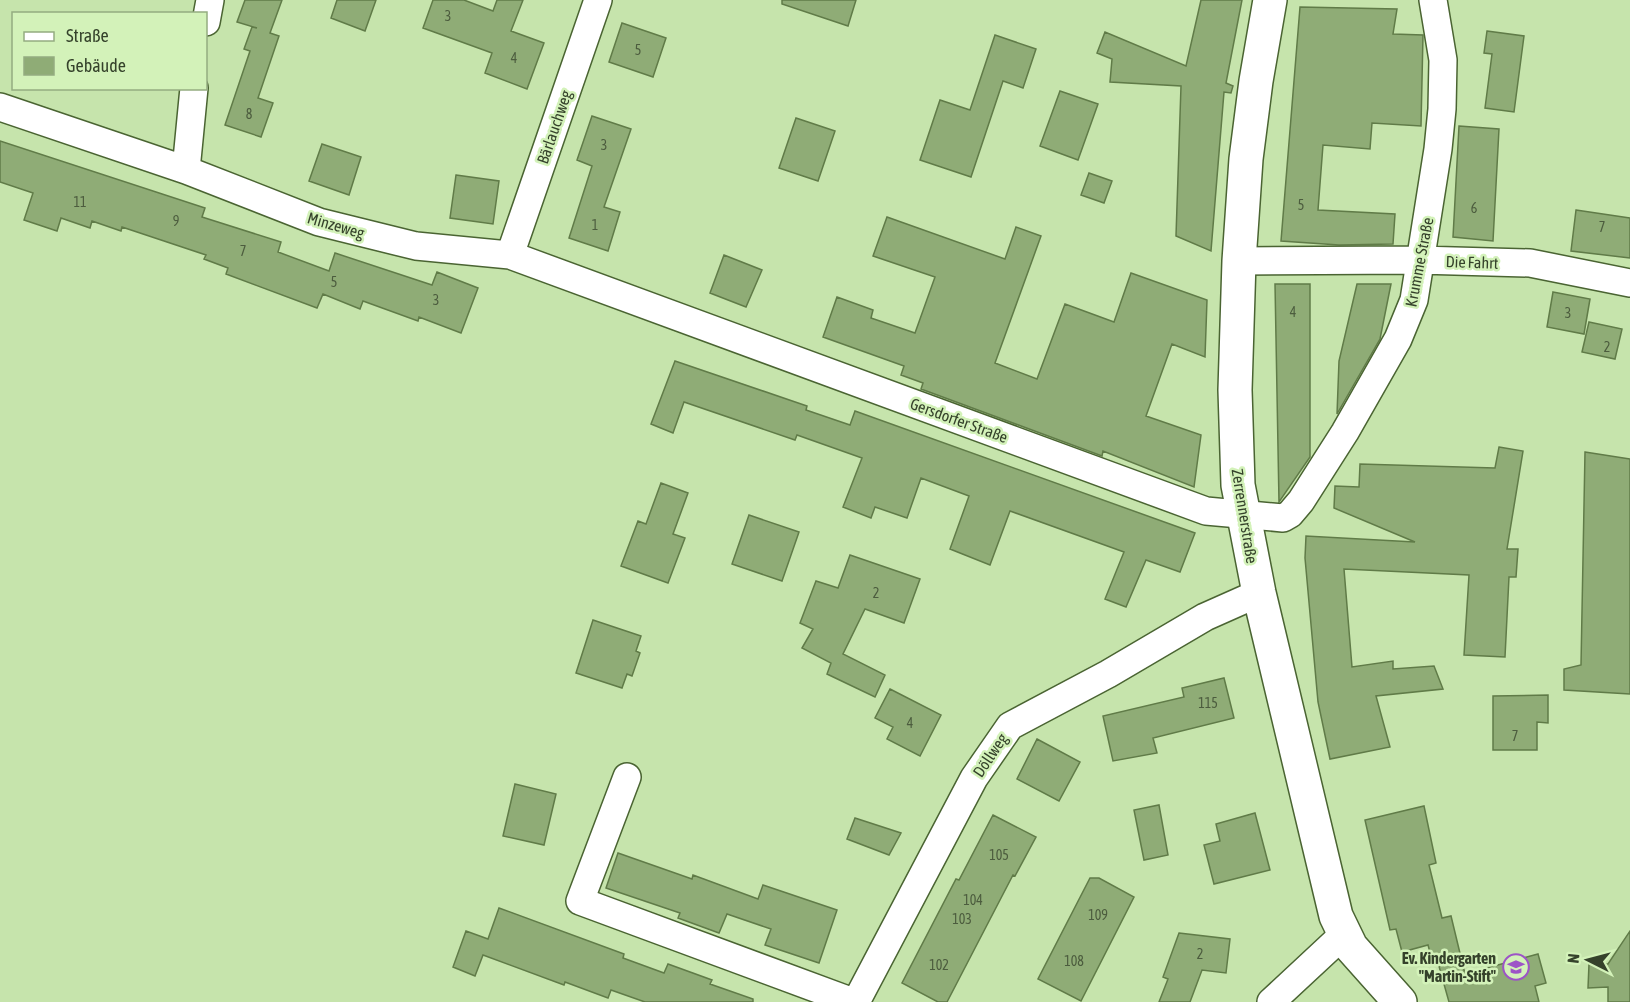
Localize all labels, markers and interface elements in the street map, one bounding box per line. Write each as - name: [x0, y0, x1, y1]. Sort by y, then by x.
- house number: 3: [445, 8, 451, 24]
- legend: [12, 12, 207, 90]
- text: Straße: [66, 25, 109, 46]
- house number: 5: [635, 42, 641, 58]
- house number: 4: [511, 50, 518, 66]
- text: Gebäude: [66, 55, 126, 76]
- street label: Bärlauchweg: [533, 88, 576, 166]
- house number: 8: [246, 106, 253, 122]
- house number: 3: [601, 137, 607, 153]
- house number: 11: [73, 194, 87, 210]
- house number: 5: [1298, 197, 1304, 213]
- house number: 6: [1471, 200, 1478, 216]
- street label: Minzeweg: [305, 208, 367, 243]
- house number: 9: [173, 213, 179, 229]
- street label: Krumme Straße: [1402, 216, 1436, 308]
- house number: 1: [592, 217, 598, 233]
- house number: 7: [1599, 219, 1605, 235]
- house number: 7: [240, 243, 246, 259]
- street label: Die Fahrt: [1445, 252, 1499, 272]
- house number: 5: [331, 274, 337, 290]
- house number: 3: [433, 292, 439, 308]
- house number: 4: [1290, 304, 1297, 320]
- house number: 3: [1565, 305, 1571, 321]
- house number: 2: [1604, 339, 1610, 355]
- street label: Gersdorfer Straße: [908, 394, 1010, 446]
- street label: Zerrennerstraße: [1229, 467, 1261, 565]
- house number: 2: [873, 585, 879, 601]
- house number: 115: [1198, 695, 1218, 711]
- house number: 4: [907, 715, 914, 731]
- house number: 7: [1512, 728, 1518, 744]
- street label: Döllweg: [969, 730, 1012, 781]
- house number: 105: [989, 847, 1009, 863]
- house number: 104: [963, 892, 983, 908]
- house number: 109: [1088, 907, 1108, 923]
- house number: 103: [952, 911, 972, 927]
- north arrow: [1558, 930, 1618, 990]
- house number: 2: [1197, 946, 1203, 962]
- place label: Ev. Kindergarten "Martin-Stift": [1402, 949, 1497, 985]
- school or university icon: Ev. Kindergarten "Martin-Stift": [1501, 952, 1531, 982]
- house number: 108: [1064, 953, 1084, 969]
- text: N: [1564, 953, 1583, 964]
- house number: 102: [929, 957, 949, 973]

